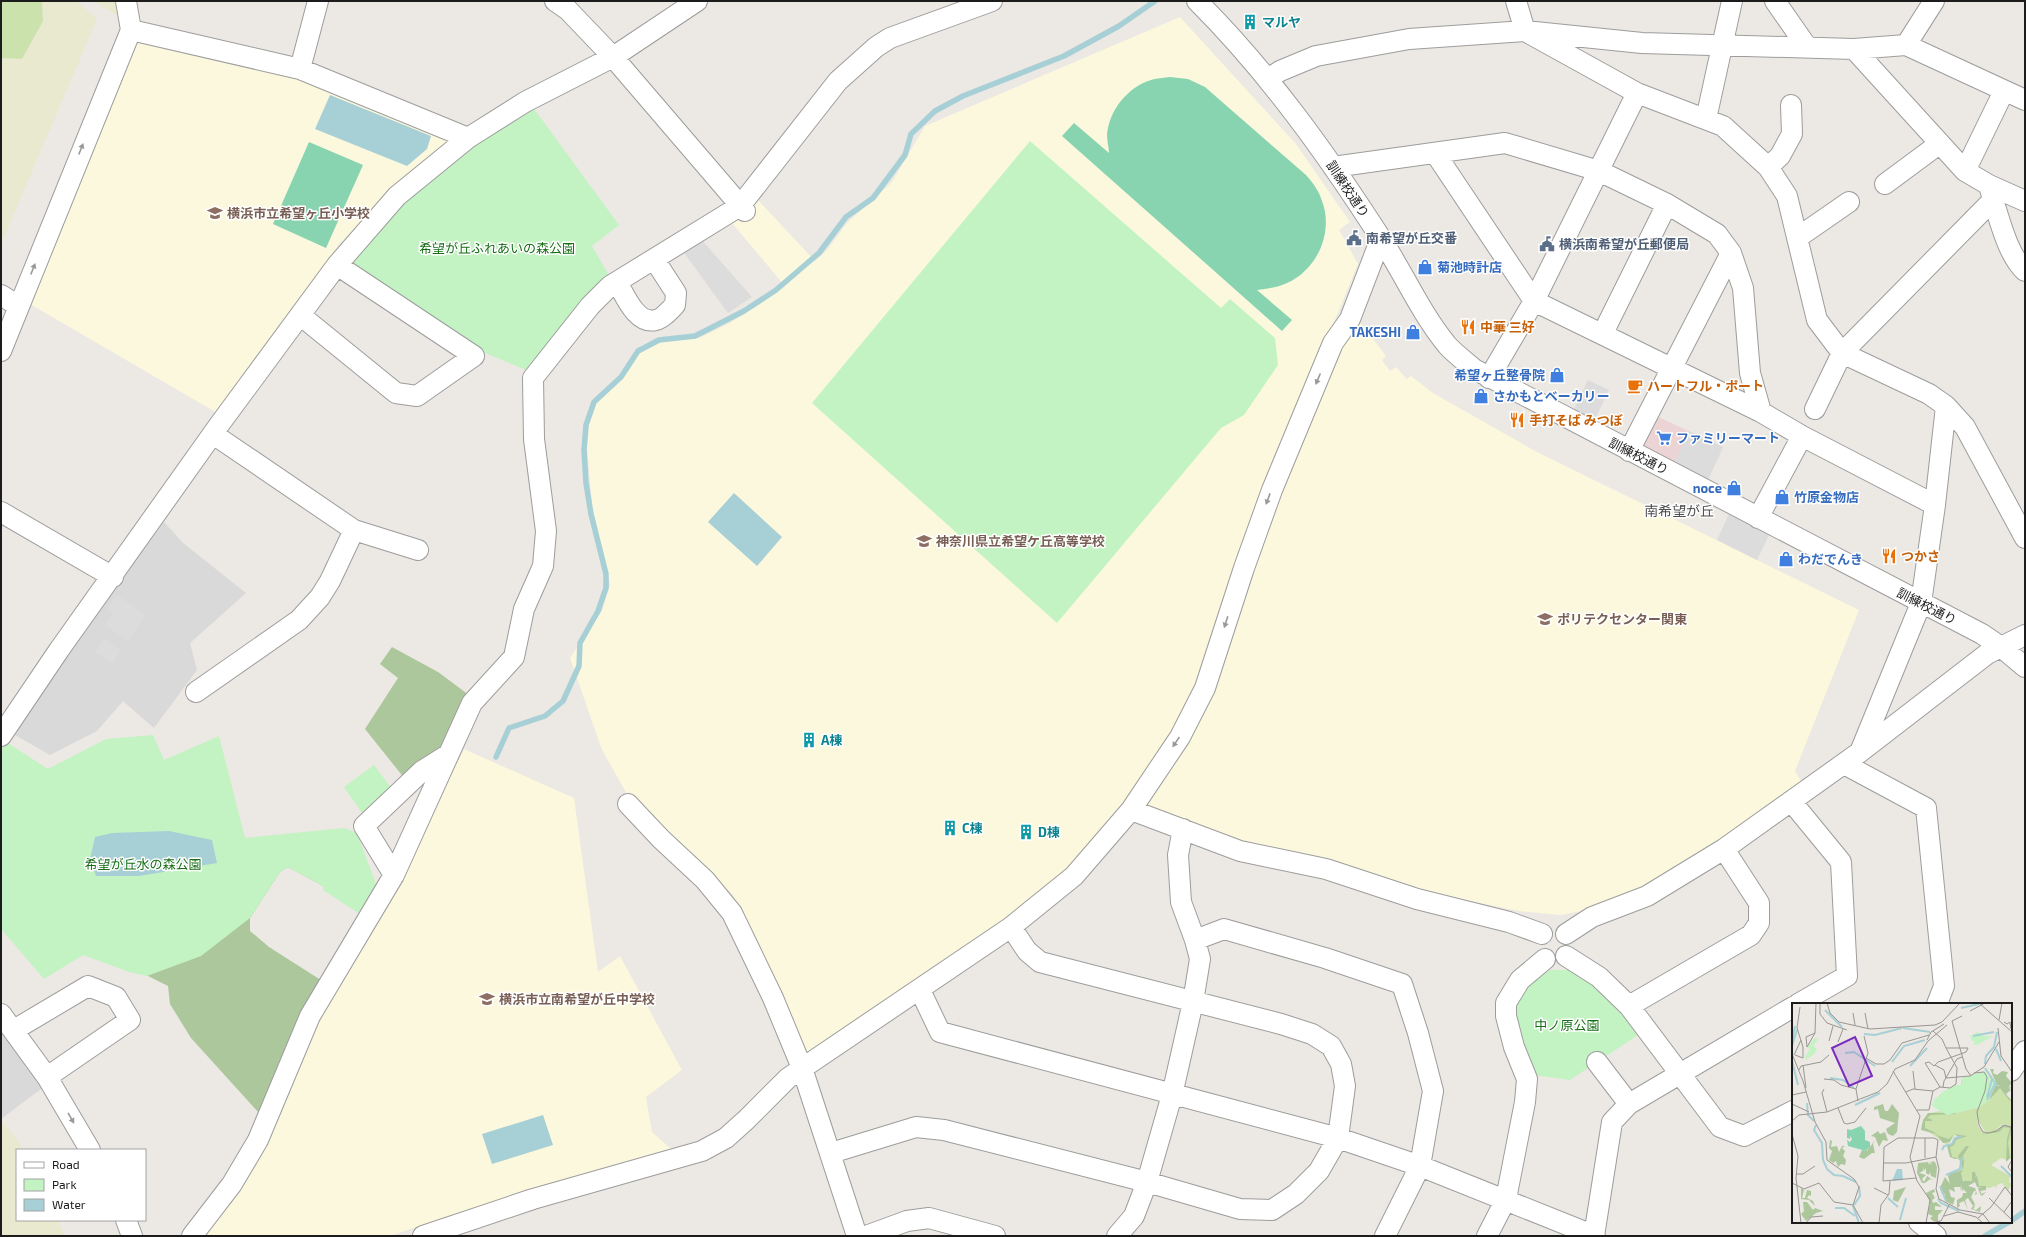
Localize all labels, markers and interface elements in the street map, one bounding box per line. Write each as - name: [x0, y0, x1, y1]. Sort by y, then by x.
- building icon: マルヤ: [1241, 13, 1259, 31]
- place label: マルヤ: [1262, 14, 1301, 30]
- one-way arrow: [79, 142, 85, 154]
- street label: 訓練校通り: [1323, 158, 1373, 220]
- school or university icon: 横浜市立希望ヶ丘小学校: [206, 204, 224, 222]
- place label: 横浜市立希望ヶ丘小学校: [227, 205, 370, 221]
- public building icon: 南希望が丘交番: [1345, 229, 1363, 247]
- place label: 南希望が丘交番: [1366, 230, 1457, 246]
- public building icon: 横浜南希望が丘郵便局: [1538, 235, 1556, 253]
- place label: 横浜南希望が丘郵便局: [1559, 236, 1689, 252]
- park label: 希望が丘ふれあいの森公園: [419, 240, 575, 256]
- shop icon: 菊池時計店: [1416, 258, 1434, 276]
- place label: 菊池時計店: [1437, 259, 1502, 275]
- one-way arrow: [30, 263, 36, 275]
- restaurant icon: 中華 三好: [1459, 318, 1477, 336]
- place label: 中華 三好: [1480, 319, 1535, 335]
- shop icon: TAKESHI: [1404, 323, 1422, 341]
- place label: TAKESHI: [1349, 324, 1401, 340]
- shop icon: 希望ヶ丘整骨院: [1548, 366, 1566, 384]
- place label: 希望ヶ丘整骨院: [1454, 367, 1545, 383]
- one-way arrow: [1314, 373, 1320, 385]
- cafe icon: ハートフル・ポート: [1626, 377, 1644, 395]
- place label: ハートフル・ポート: [1647, 378, 1764, 394]
- shop icon: さかもとベーカリー: [1472, 387, 1490, 405]
- place label: さかもとベーカリー: [1493, 388, 1610, 404]
- restaurant icon: 手打そば みつぼ: [1508, 411, 1526, 429]
- place label: 手打そば みつぼ: [1529, 412, 1623, 428]
- supermarket icon: ファミリーマート: [1655, 429, 1673, 447]
- place label: ファミリーマート: [1676, 430, 1780, 446]
- street label: 訓練校通り: [1606, 434, 1672, 478]
- shop icon: noce: [1725, 479, 1743, 497]
- place label: noce: [1693, 480, 1722, 496]
- shop icon: 竹原金物店: [1773, 488, 1791, 506]
- place label: 竹原金物店: [1794, 489, 1859, 505]
- one-way arrow: [1265, 494, 1271, 506]
- district label: 南希望が丘: [1644, 502, 1714, 519]
- school or university icon: 神奈川県立希望ケ丘高等学校: [915, 532, 933, 550]
- place label: 神奈川県立希望ケ丘高等学校: [936, 533, 1105, 549]
- restaurant icon: つかさ: [1880, 547, 1898, 565]
- place label: つかさ: [1901, 548, 1940, 564]
- shop icon: わだでんき: [1777, 550, 1795, 568]
- place label: わだでんき: [1798, 551, 1863, 567]
- street label: 訓練校通り: [1894, 584, 1960, 628]
- school or university icon: ポリテクセンター関東: [1536, 610, 1554, 628]
- place label: ポリテクセンター関東: [1557, 611, 1687, 627]
- one-way arrow: [1223, 616, 1229, 628]
- building icon: A棟: [800, 731, 818, 749]
- place label: A棟: [821, 732, 843, 748]
- one-way arrow: [1173, 736, 1180, 747]
- building icon: C棟: [941, 819, 959, 837]
- place label: C棟: [962, 820, 983, 836]
- building icon: D棟: [1017, 823, 1035, 841]
- place label: D棟: [1038, 824, 1060, 840]
- park label: 希望が丘水の森公園: [84, 856, 202, 872]
- school or university icon: 横浜市立南希望が丘中学校: [478, 990, 496, 1008]
- place label: 横浜市立南希望が丘中学校: [499, 991, 655, 1007]
- inset map: [1792, 1003, 2012, 1223]
- park label: 中ノ原公園: [1534, 1017, 1600, 1033]
- one-way arrow: [67, 1113, 75, 1123]
- legend: [16, 1149, 146, 1221]
- text: Road: [52, 1157, 80, 1171]
- text: Park: [52, 1177, 77, 1191]
- text: Water: [52, 1197, 86, 1211]

